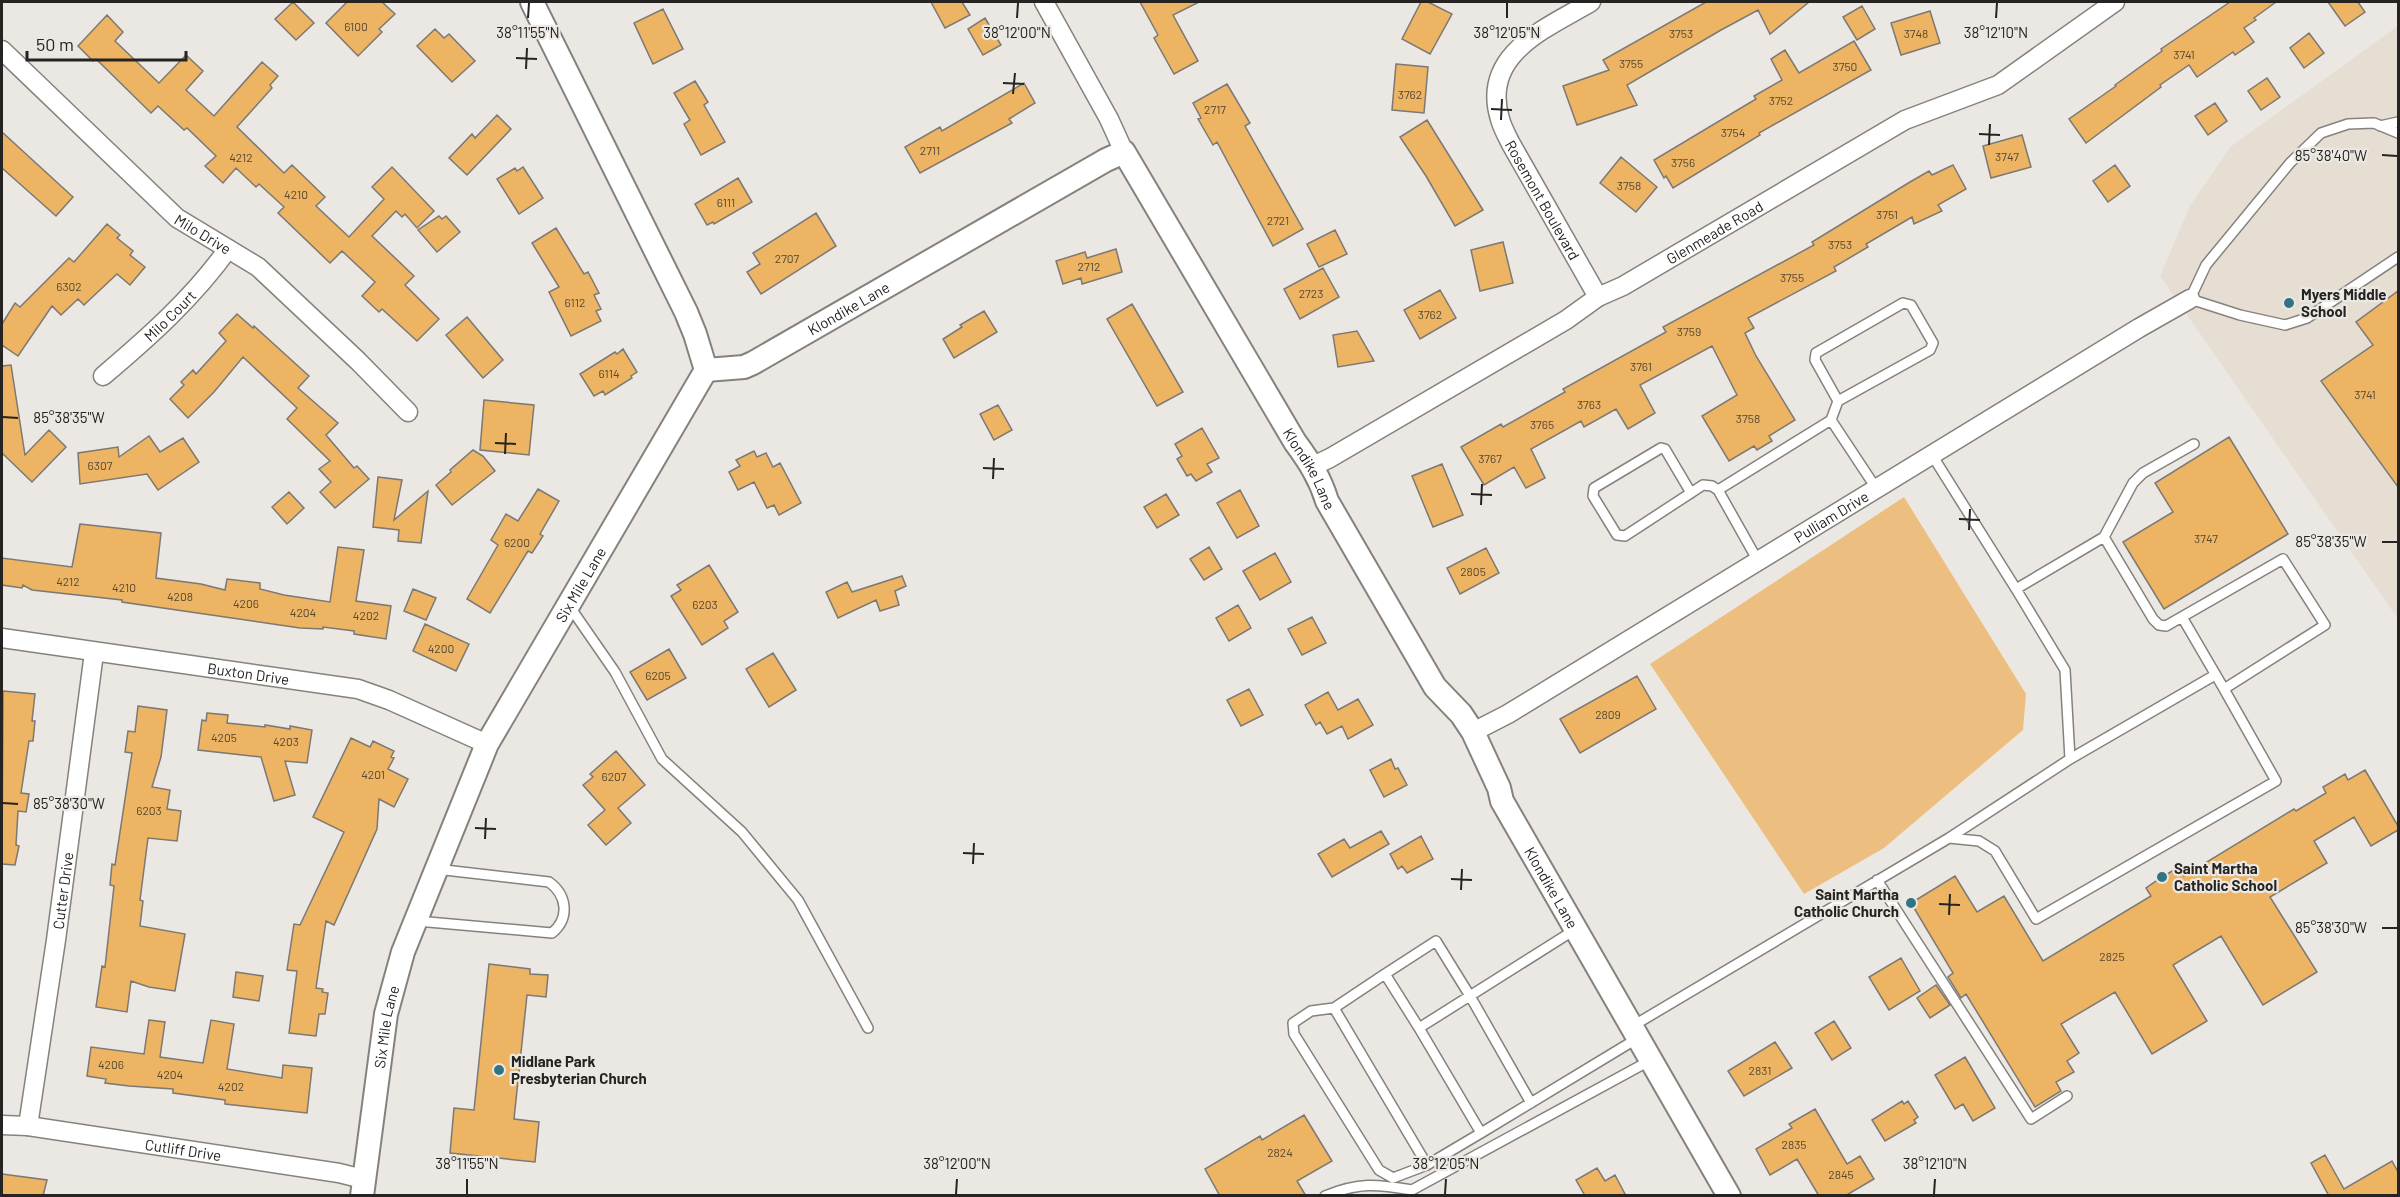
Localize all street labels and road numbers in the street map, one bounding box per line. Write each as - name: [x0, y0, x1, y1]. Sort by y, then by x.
- street label: Rosemont Boulevard: [1502, 137, 1584, 263]
- street label: Glenmeade Road: [1663, 197, 1766, 268]
- street label: Milo Drive: [172, 210, 234, 258]
- street label: Klondike Lane: [804, 278, 892, 339]
- street label: Milo Court: [140, 286, 199, 345]
- street label: Klondike Lane: [1280, 424, 1339, 513]
- street label: Pulliam Drive: [1790, 487, 1872, 546]
- street label: Six Mile Lane: [551, 544, 609, 625]
- street label: Buxton Drive: [206, 659, 291, 688]
- street label: Klondike Lane: [1521, 843, 1582, 932]
- street label: Cutter Drive: [49, 851, 77, 930]
- street label: Six Mile Lane: [370, 983, 402, 1069]
- street label: Cutliff Drive: [144, 1135, 223, 1164]

